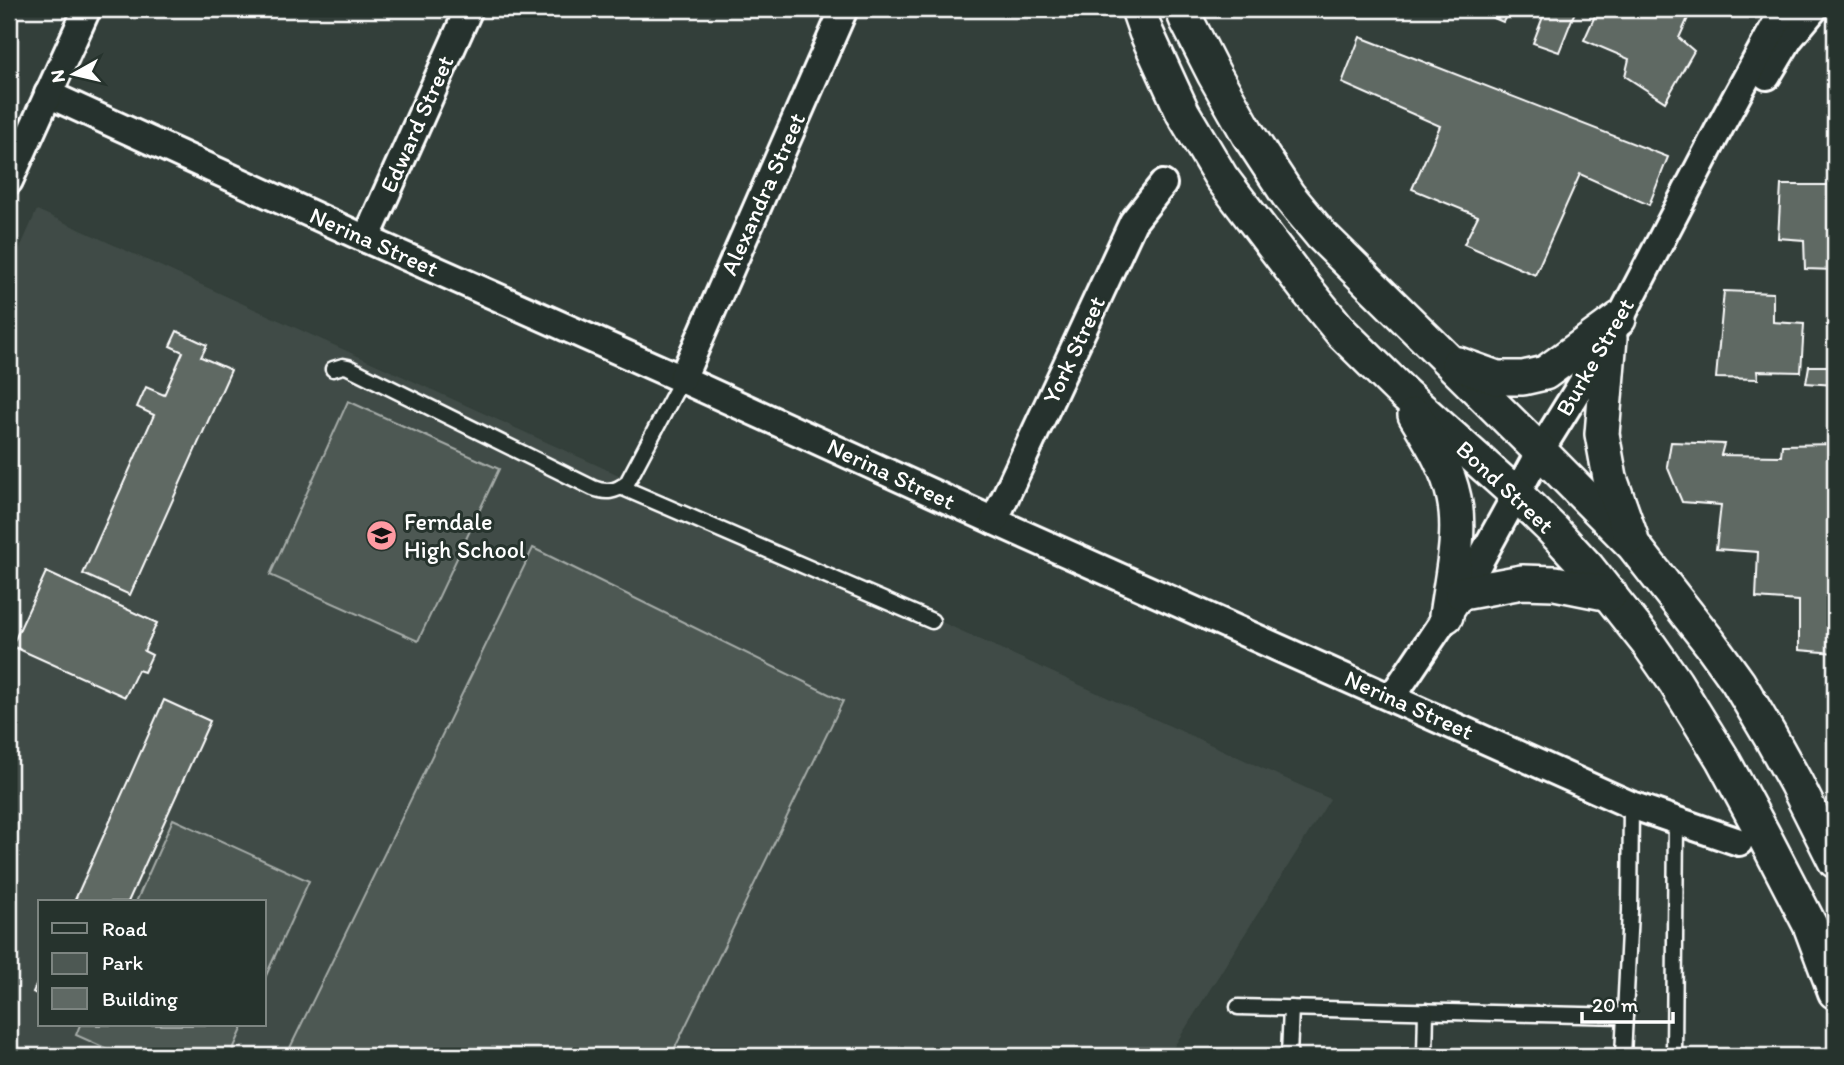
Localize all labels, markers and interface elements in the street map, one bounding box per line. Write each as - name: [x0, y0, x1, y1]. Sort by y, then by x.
- north arrow: [38, 38, 108, 108]
- street label: Edward Street: [373, 51, 460, 197]
- text: N: [45, 68, 70, 84]
- street label: Alexandra Street: [714, 108, 811, 279]
- street label: Nerina Street: [305, 200, 443, 283]
- street label: York Street: [1036, 291, 1111, 408]
- street label: Burke Street: [1549, 293, 1640, 421]
- street label: Nerina Street: [823, 431, 960, 516]
- street label: Bond Street: [1450, 434, 1560, 539]
- place label: Ferndale High School: [404, 507, 526, 564]
- school or university icon: Ferndale High School: [364, 519, 398, 553]
- street label: Nerina Street: [1340, 663, 1478, 746]
- legend: [38, 900, 266, 1026]
- text: Road: [102, 916, 148, 941]
- text: Park: [102, 950, 144, 975]
- scale bar: [1582, 981, 1672, 1025]
- text: Building: [102, 986, 178, 1011]
- text: 20 m: [1592, 992, 1639, 1017]

